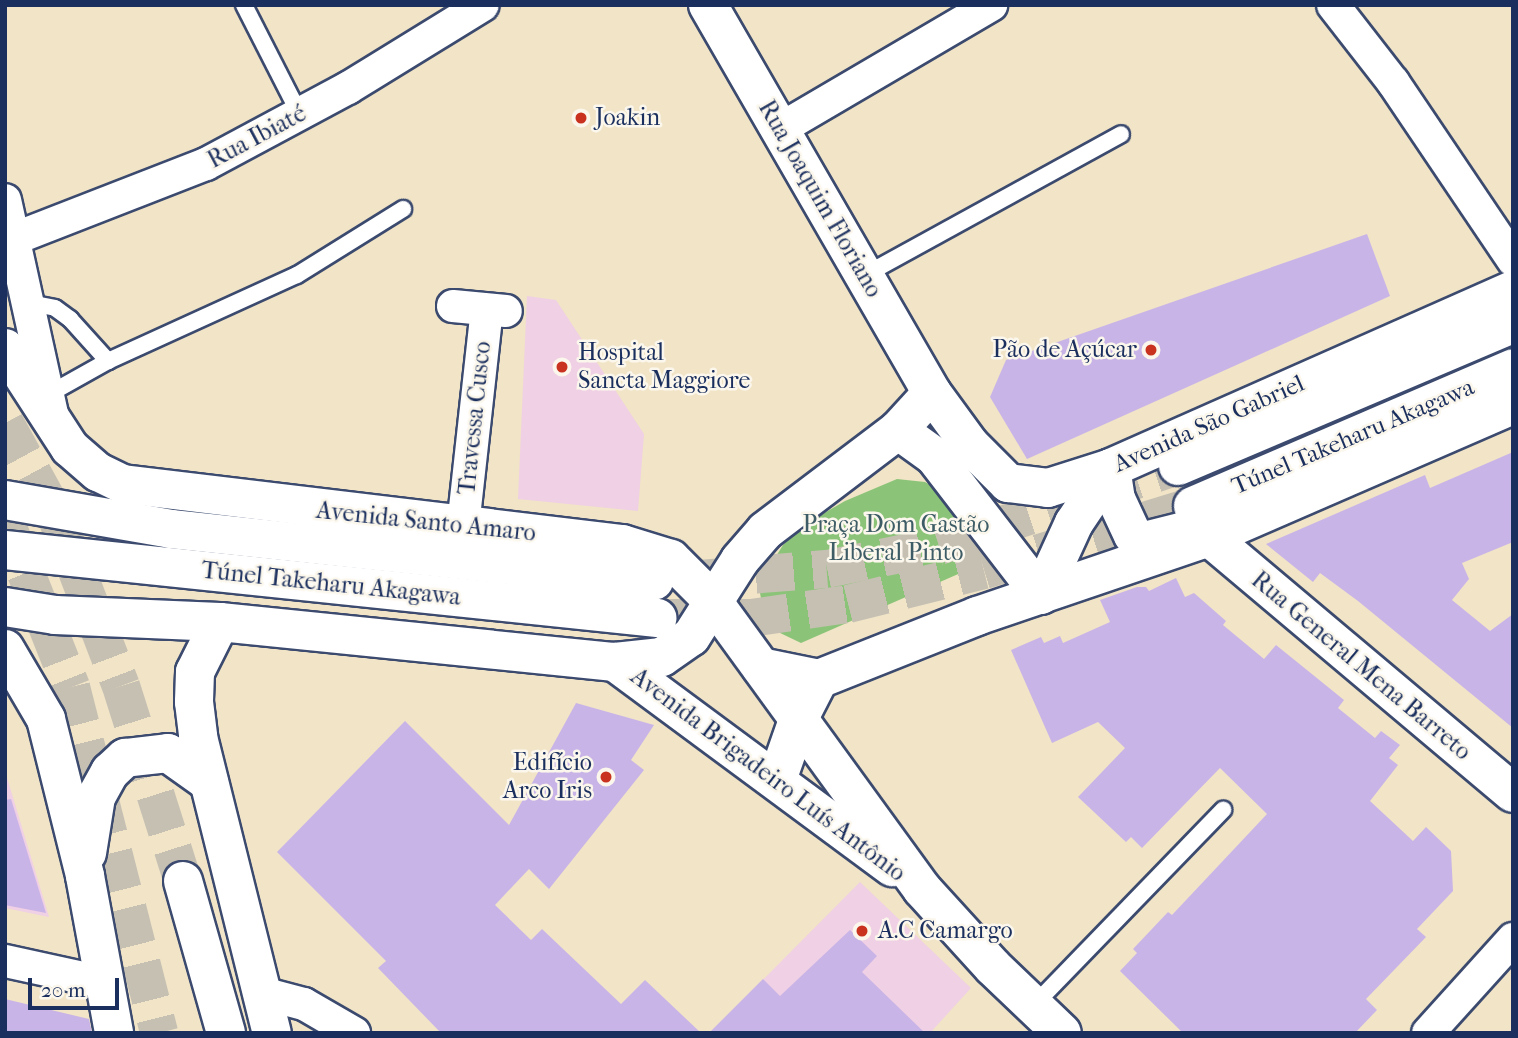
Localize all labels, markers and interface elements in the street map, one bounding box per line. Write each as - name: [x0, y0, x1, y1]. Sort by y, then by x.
- street label: Rua Joaquim Floriano: [752, 95, 888, 303]
- street label: Rua Ibiaté: [203, 99, 311, 175]
- place label: Joakin: [595, 104, 660, 132]
- marker: Joakin: [573, 110, 589, 126]
- place label: Pão de Açúcar: [993, 336, 1137, 364]
- place label: Hospital Sancta Maggiore: [578, 339, 750, 395]
- street label: Travessa Cusco: [453, 340, 497, 496]
- marker: Pão de Açúcar: [1143, 342, 1159, 358]
- marker: Hospital Sancta Maggiore: [552, 357, 572, 377]
- street label: Avenida São Gabriel: [1109, 369, 1309, 479]
- street label: Túnel Takeharu Akagawa: [1228, 373, 1478, 501]
- street label: Avenida Santo Amaro: [315, 496, 537, 548]
- park label: Praça Dom Gastão Liberal Pinto: [803, 511, 989, 567]
- street label: Túnel Takeharu Akagawa: [200, 556, 462, 612]
- street label: Rua General Mena Barreto: [1245, 566, 1477, 766]
- street label: Avenida Brigadeiro Luís Antônio: [625, 662, 911, 888]
- place label: Edifício Arco Iris: [503, 749, 592, 805]
- marker: Edifício Arco Iris: [598, 769, 614, 785]
- place label: A.C Camargo: [878, 917, 1013, 945]
- marker: A.C Camargo: [852, 921, 872, 941]
- scale bar: [32, 964, 122, 1008]
- text: 20 m: [41, 978, 85, 1002]

